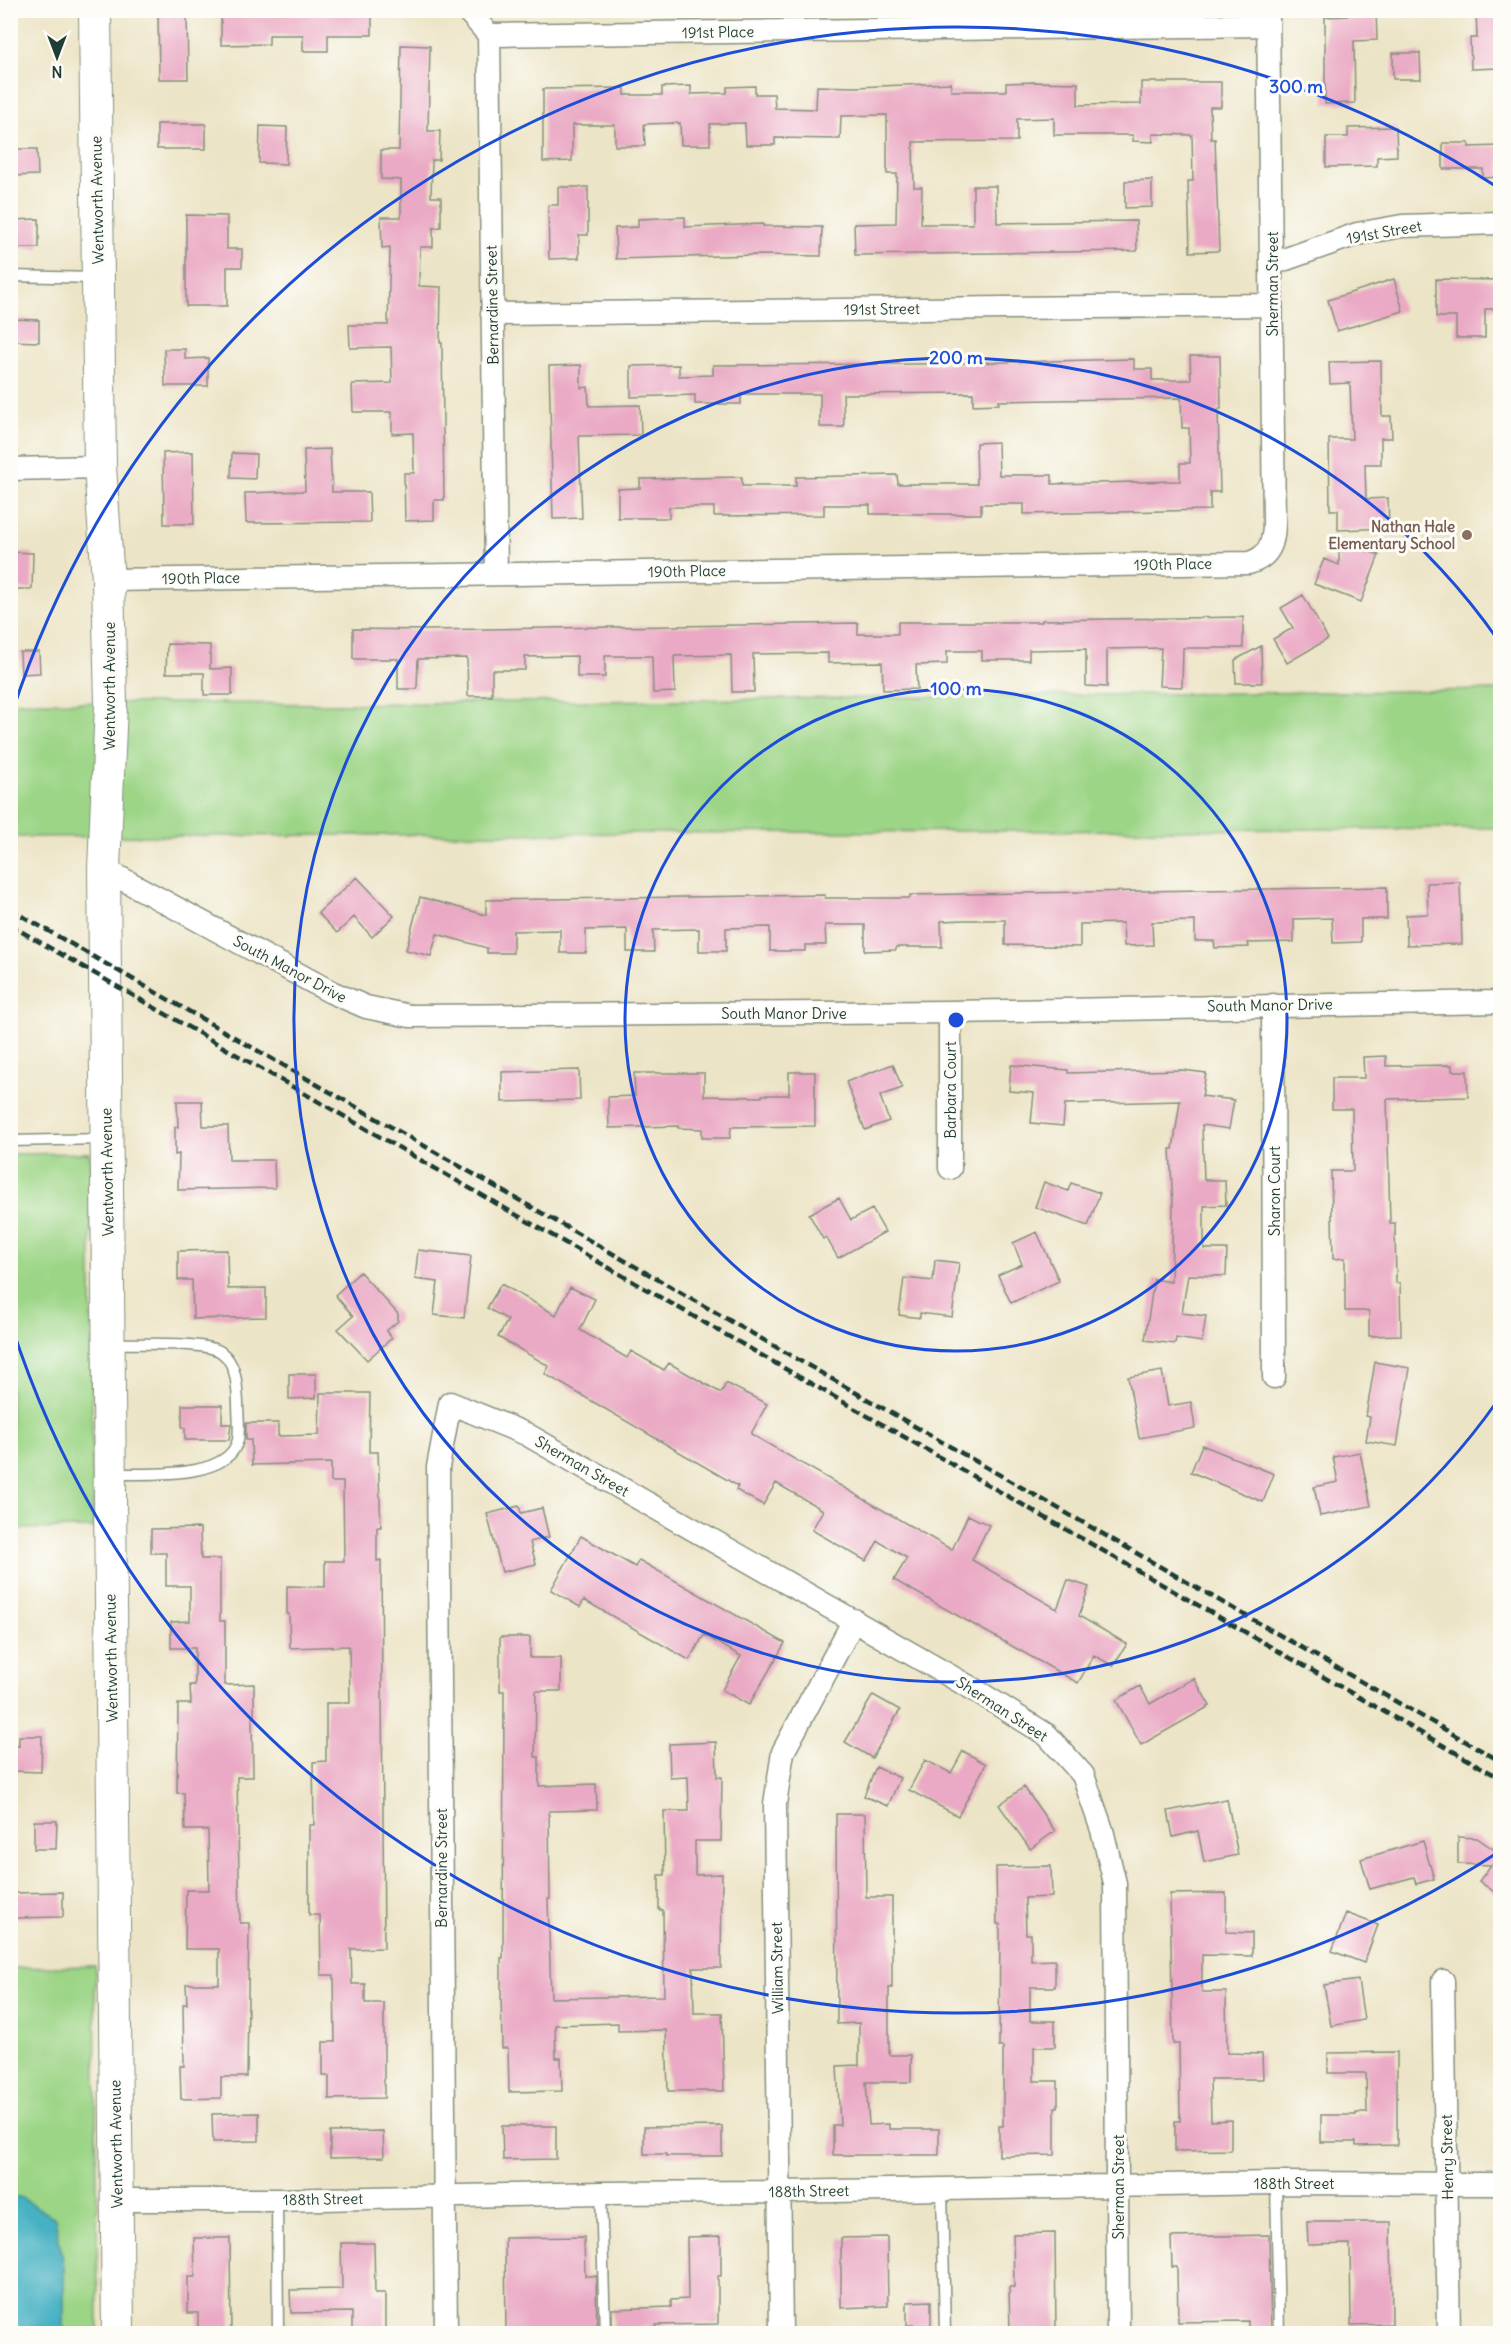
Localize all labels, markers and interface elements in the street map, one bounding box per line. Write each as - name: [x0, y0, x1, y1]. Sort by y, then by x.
- street label: 191st Place: [682, 22, 754, 42]
- north arrow: [27, 27, 87, 87]
- text: N: [51, 62, 63, 82]
- text: 300 m: [1269, 75, 1323, 98]
- street label: Wentworth Avenue: [86, 136, 108, 264]
- street label: 191st Street: [1345, 216, 1423, 248]
- street label: Sherman Street: [1263, 231, 1282, 337]
- street label: Bernardine Street: [481, 245, 503, 365]
- street label: 191st Street: [844, 299, 920, 319]
- text: 200 m: [929, 346, 983, 369]
- place label: Nathan Hale Elementary School: [1328, 517, 1455, 554]
- marker: Nathan Hale Elementary School: [1460, 528, 1474, 542]
- street label: 190th Place: [1134, 554, 1212, 574]
- street label: 190th Place: [648, 561, 726, 581]
- street label: 190th Place: [162, 568, 240, 588]
- street label: Wentworth Avenue: [100, 622, 119, 750]
- text: 100 m: [931, 677, 982, 700]
- street label: South Manor Drive: [230, 931, 350, 1007]
- street label: South Manor Drive: [1207, 994, 1333, 1016]
- street label: South Manor Drive: [721, 1004, 847, 1023]
- centre of rings: [946, 1010, 966, 1030]
- street label: Barbara Court: [941, 1041, 960, 1139]
- street label: Wentworth Avenue: [96, 1108, 118, 1236]
- street label: Sharon Court: [1265, 1146, 1284, 1236]
- street label: Sherman Street: [532, 1431, 632, 1501]
- street label: Wentworth Avenue: [100, 1594, 122, 1722]
- street label: Sherman Street: [953, 1672, 1051, 1746]
- street label: Bernardine Street: [432, 1808, 451, 1928]
- street label: William Street: [767, 1922, 787, 2014]
- street label: Wentworth Avenue: [105, 2080, 127, 2208]
- street label: Henry Street: [1437, 2114, 1457, 2200]
- street label: Sherman Street: [1109, 2134, 1128, 2240]
- street label: 188th Street: [1254, 2174, 1334, 2193]
- street label: 188th Street: [769, 2181, 849, 2201]
- street label: 188th Street: [283, 2189, 363, 2209]

